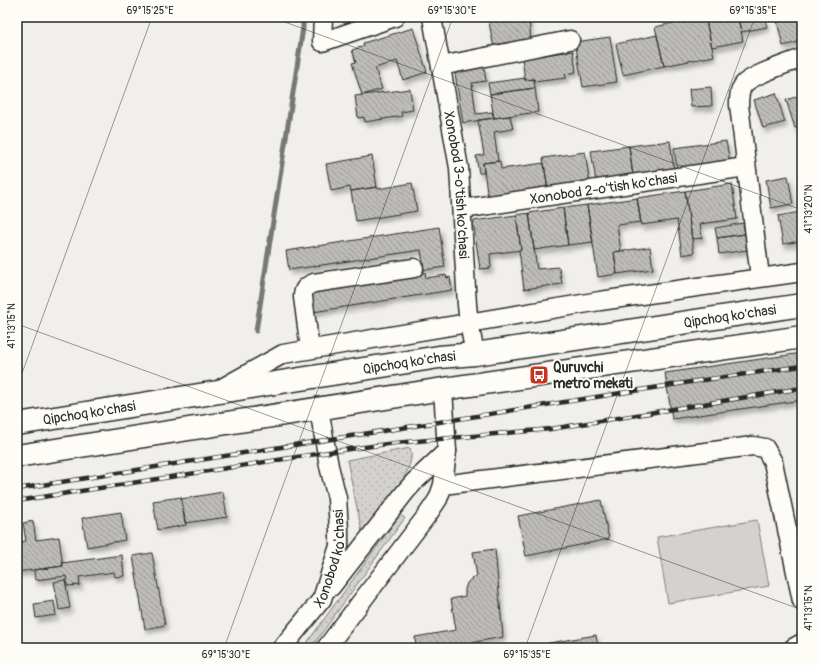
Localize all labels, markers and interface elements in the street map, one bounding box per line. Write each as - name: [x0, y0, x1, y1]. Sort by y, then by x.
- text: 69°15'25"E: [127, 5, 173, 17]
- text: 69°15'30"E: [428, 5, 476, 17]
- text: 69°15'35"E: [730, 5, 776, 17]
- street label: Xonobod 3-o'tish ko'chasi: [440, 110, 473, 260]
- street label: Xonobod 2-o'tish ko'chasi: [529, 169, 679, 207]
- text: 41°13'20"N: [803, 184, 815, 233]
- street label: Qipchoq ko'chasi: [682, 300, 778, 331]
- text: 41°13'15"N: [6, 303, 18, 349]
- street label: Qipchoq ko'chasi: [362, 347, 457, 377]
- place label: Quruvchi metro mekati: [553, 359, 633, 392]
- bus stop icon: Quruvchi metro mekati: [528, 364, 550, 386]
- street label: Qipchoq ko'chasi: [42, 397, 137, 428]
- street label: Xonobod ko'chasi: [310, 509, 348, 611]
- text: 41°13'15"N: [803, 585, 815, 631]
- text: 69°15'30"E: [202, 649, 250, 661]
- text: 69°15'35"E: [504, 649, 550, 661]

